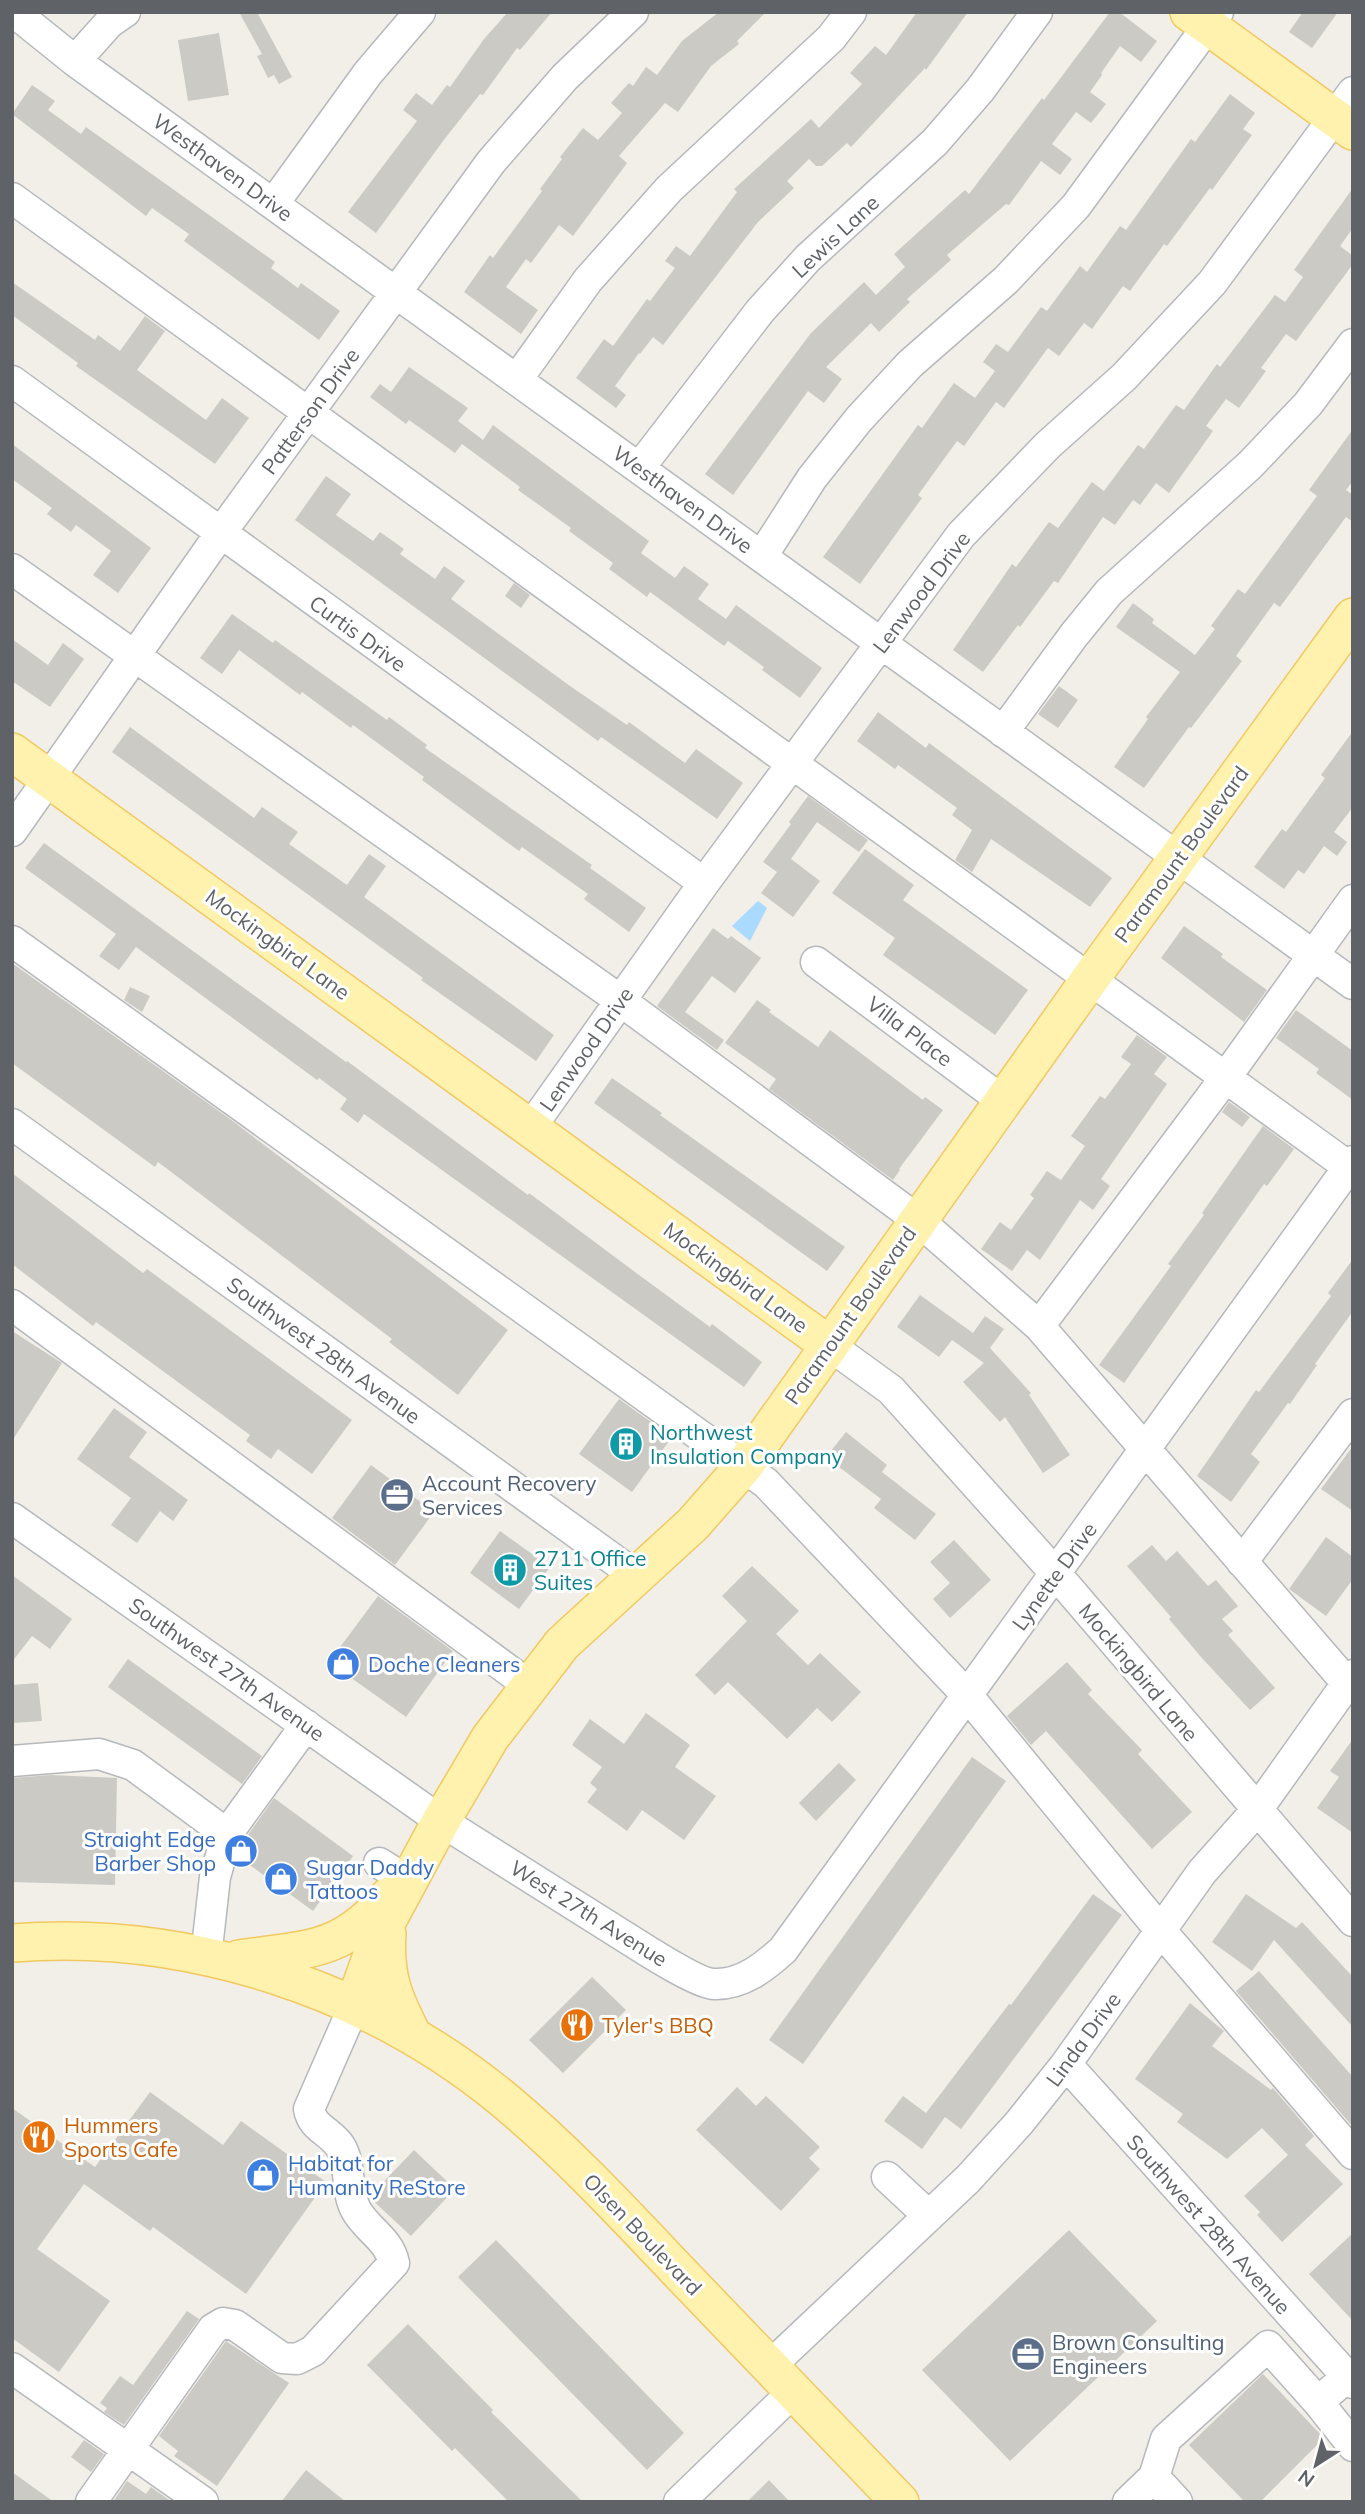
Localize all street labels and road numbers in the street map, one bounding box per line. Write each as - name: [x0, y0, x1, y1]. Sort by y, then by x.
- street label: Westhaven Drive: [148, 107, 298, 227]
- street label: Lewis Lane: [786, 189, 884, 283]
- street label: Patterson Drive: [255, 343, 365, 479]
- street label: Westhaven Drive: [608, 439, 758, 559]
- street label: Lenwood Drive: [867, 526, 975, 658]
- street label: Curtis Drive: [304, 589, 412, 677]
- street label: Paramount Boulevard: [1108, 761, 1254, 947]
- street label: Mockingbird Lane: [201, 883, 355, 1005]
- street label: Lenwood Drive: [534, 982, 638, 1116]
- street label: Villa Place: [862, 990, 958, 1072]
- street label: Mockingbird Lane: [659, 1216, 813, 1338]
- street label: Paramount Boulevard: [779, 1221, 921, 1409]
- street label: Southwest 28th Avenue: [222, 1271, 426, 1429]
- street label: Lynette Drive: [1006, 1517, 1102, 1635]
- street label: Southwest 27th Avenue: [124, 1592, 330, 1746]
- street label: Mockingbird Lane: [1074, 1598, 1204, 1746]
- street label: West 27th Avenue: [506, 1854, 672, 1972]
- street label: Linda Drive: [1040, 1987, 1126, 2091]
- street label: Southwest 28th Avenue: [1121, 2129, 1297, 2319]
- street label: Olsen Boulevard: [578, 2168, 708, 2300]

